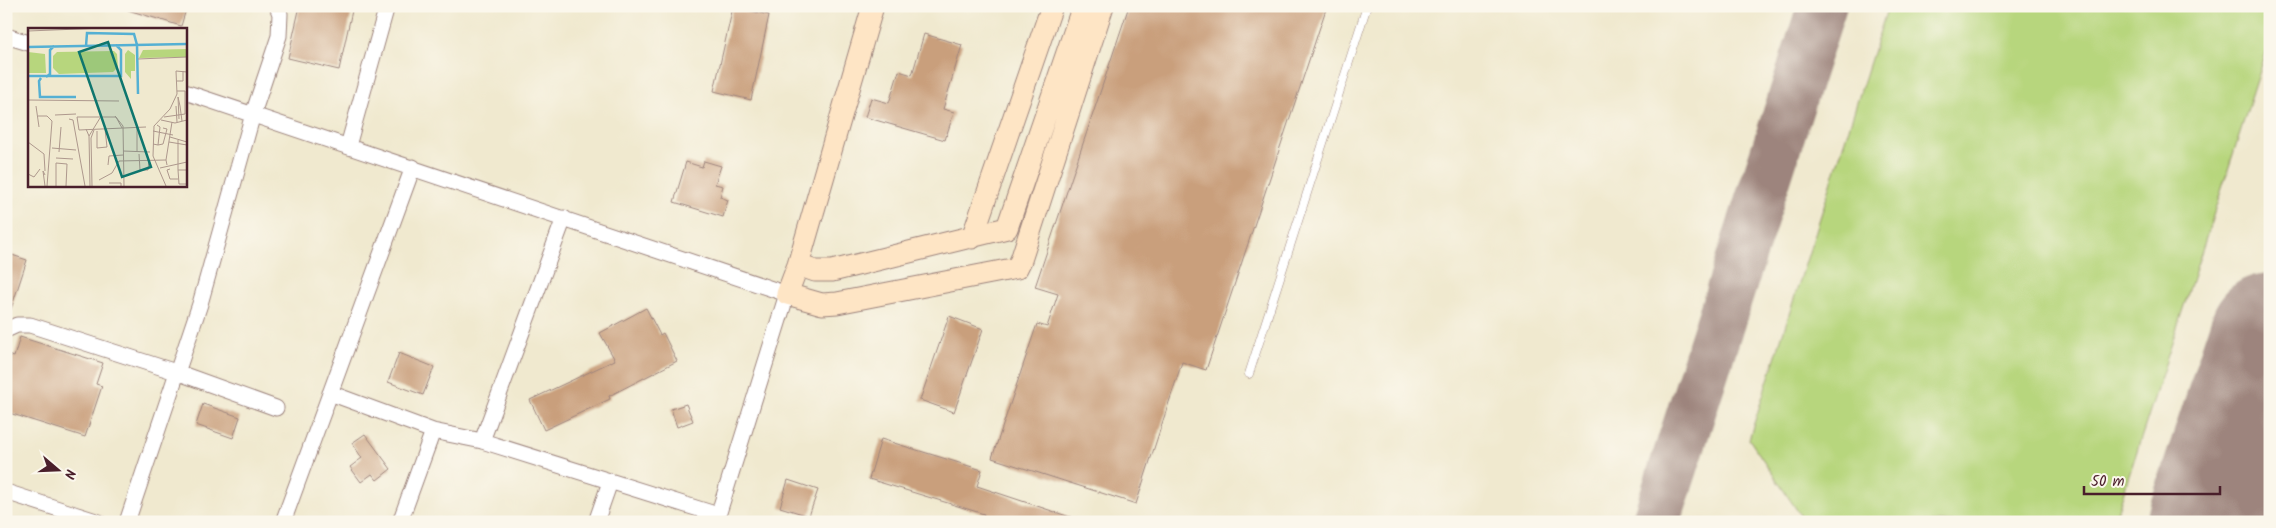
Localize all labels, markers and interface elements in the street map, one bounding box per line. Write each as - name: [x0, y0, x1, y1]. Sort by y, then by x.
- inset map: [28, 28, 186, 186]
- north arrow: [32, 446, 82, 496]
- scale bar: [2084, 463, 2220, 495]
- text: N: [57, 466, 81, 482]
- text: 50 m: [2091, 470, 2125, 494]

